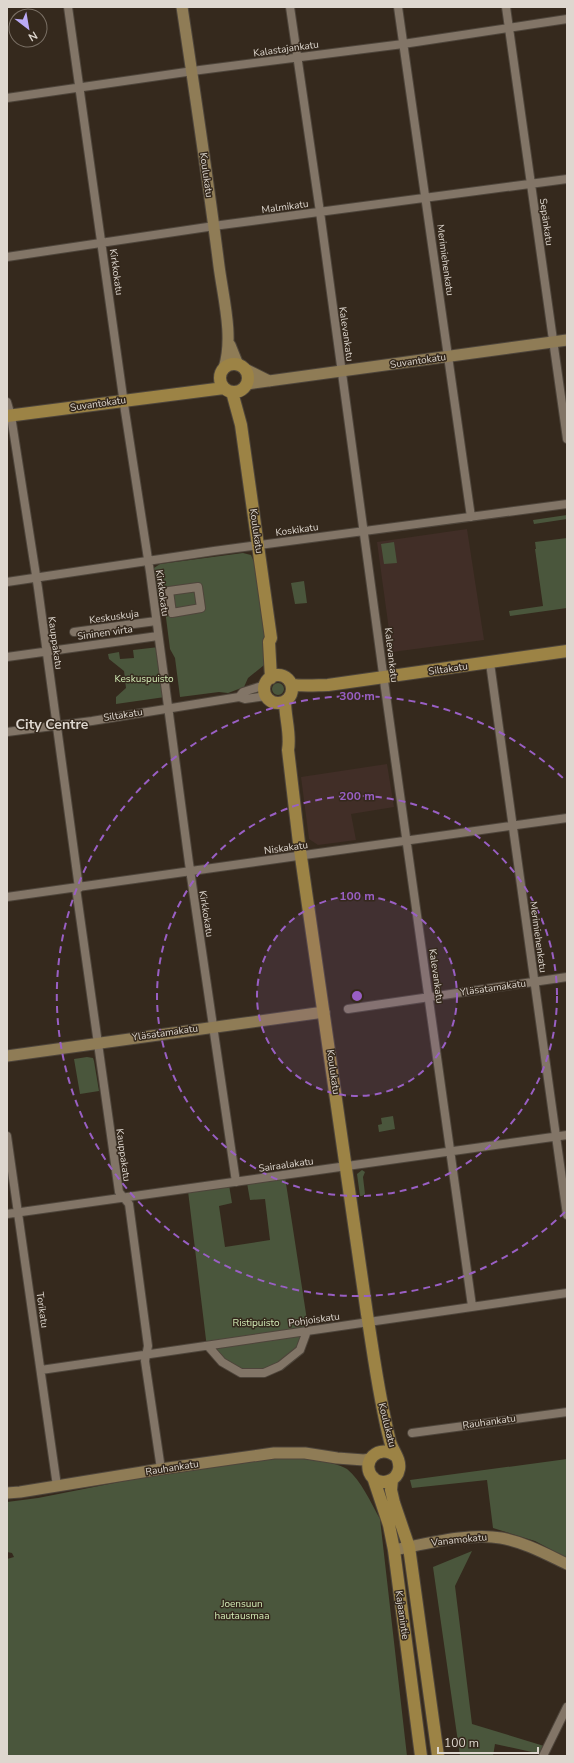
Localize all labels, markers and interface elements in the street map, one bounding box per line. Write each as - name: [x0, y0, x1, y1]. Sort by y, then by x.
- north arrow: [8, 8, 48, 48]
- text: N: [26, 28, 40, 45]
- street label: Kalastajankatu: [252, 37, 320, 61]
- street label: Koulukatu: [196, 152, 216, 198]
- street label: Malmikatu: [261, 197, 309, 217]
- street label: Sepänkatu: [536, 197, 556, 247]
- street label: Merimiehenkatu: [433, 223, 457, 297]
- street label: Kirkkokatu: [106, 248, 126, 296]
- street label: Kalevankatu: [335, 306, 357, 362]
- street label: Suvantokatu: [389, 350, 447, 372]
- street label: Suvantokatu: [69, 393, 127, 415]
- street label: Koulukatu: [246, 508, 266, 554]
- street label: Koskikatu: [275, 520, 319, 540]
- street label: Kirkkokatu: [152, 569, 172, 617]
- street label: Keskuskuja: [88, 607, 140, 627]
- street label: Kauppakatu: [44, 616, 66, 670]
- street label: Sininen virta: [76, 622, 134, 644]
- street label: Kalevankatu: [381, 627, 401, 683]
- street label: Siltakatu: [427, 659, 469, 679]
- park label: Keskuspuisto: [114, 672, 174, 686]
- text: 300 m: [339, 688, 375, 704]
- street label: Siltakatu: [102, 705, 144, 725]
- district label: City Centre: [16, 715, 89, 734]
- text: 200 m: [339, 788, 375, 804]
- street label: Niskakatu: [263, 838, 309, 858]
- text: 100 m: [339, 888, 375, 904]
- street label: Kirkkokatu: [195, 890, 217, 938]
- street label: Merimiehenkatu: [526, 900, 550, 974]
- street label: Kalevankatu: [425, 948, 447, 1004]
- street label: Yläsatamakatu: [458, 976, 527, 1000]
- centre of rings: [350, 989, 364, 1003]
- street label: Yläsatamakatu: [130, 1021, 199, 1045]
- street label: Koulukatu: [323, 1049, 343, 1095]
- street label: Kauppakatu: [112, 1128, 134, 1182]
- street label: Sairaalakatu: [258, 1154, 314, 1176]
- street label: Torikatu: [33, 1291, 51, 1329]
- street label: Pohjoiskatu: [287, 1309, 341, 1331]
- park label: Ristipuisto: [232, 1316, 280, 1330]
- street label: Koulukatu: [375, 1401, 399, 1449]
- street label: Rauhankatu: [461, 1411, 517, 1433]
- street label: Rauhankatu: [144, 1457, 200, 1479]
- street label: Vanamokatu: [429, 1530, 488, 1550]
- street label: Kajaanintie: [392, 1590, 412, 1640]
- park label: Joensuun hautausmaa: [215, 1597, 269, 1623]
- scale bar: [438, 1729, 538, 1755]
- text: 100 m: [444, 1735, 479, 1751]

